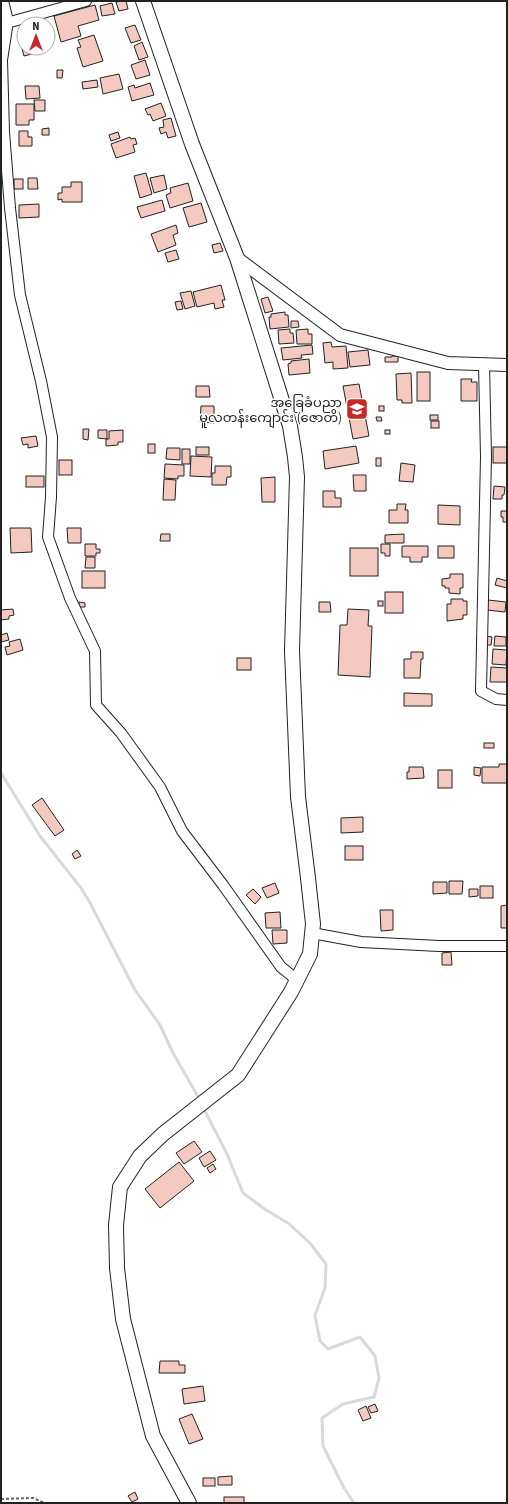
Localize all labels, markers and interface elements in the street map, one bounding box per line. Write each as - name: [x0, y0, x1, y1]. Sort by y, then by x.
- north arrow: [16, 16, 56, 56]
- text: N: [32, 19, 40, 34]
- place label: အခြေခံပညာ မူလတန်းကျောင်း (ဇောတိ): [199, 394, 342, 428]
- school or university icon: အခြေခံပညာ မူလတန်းကျောင်း (ဇောတိ): [344, 396, 370, 422]

